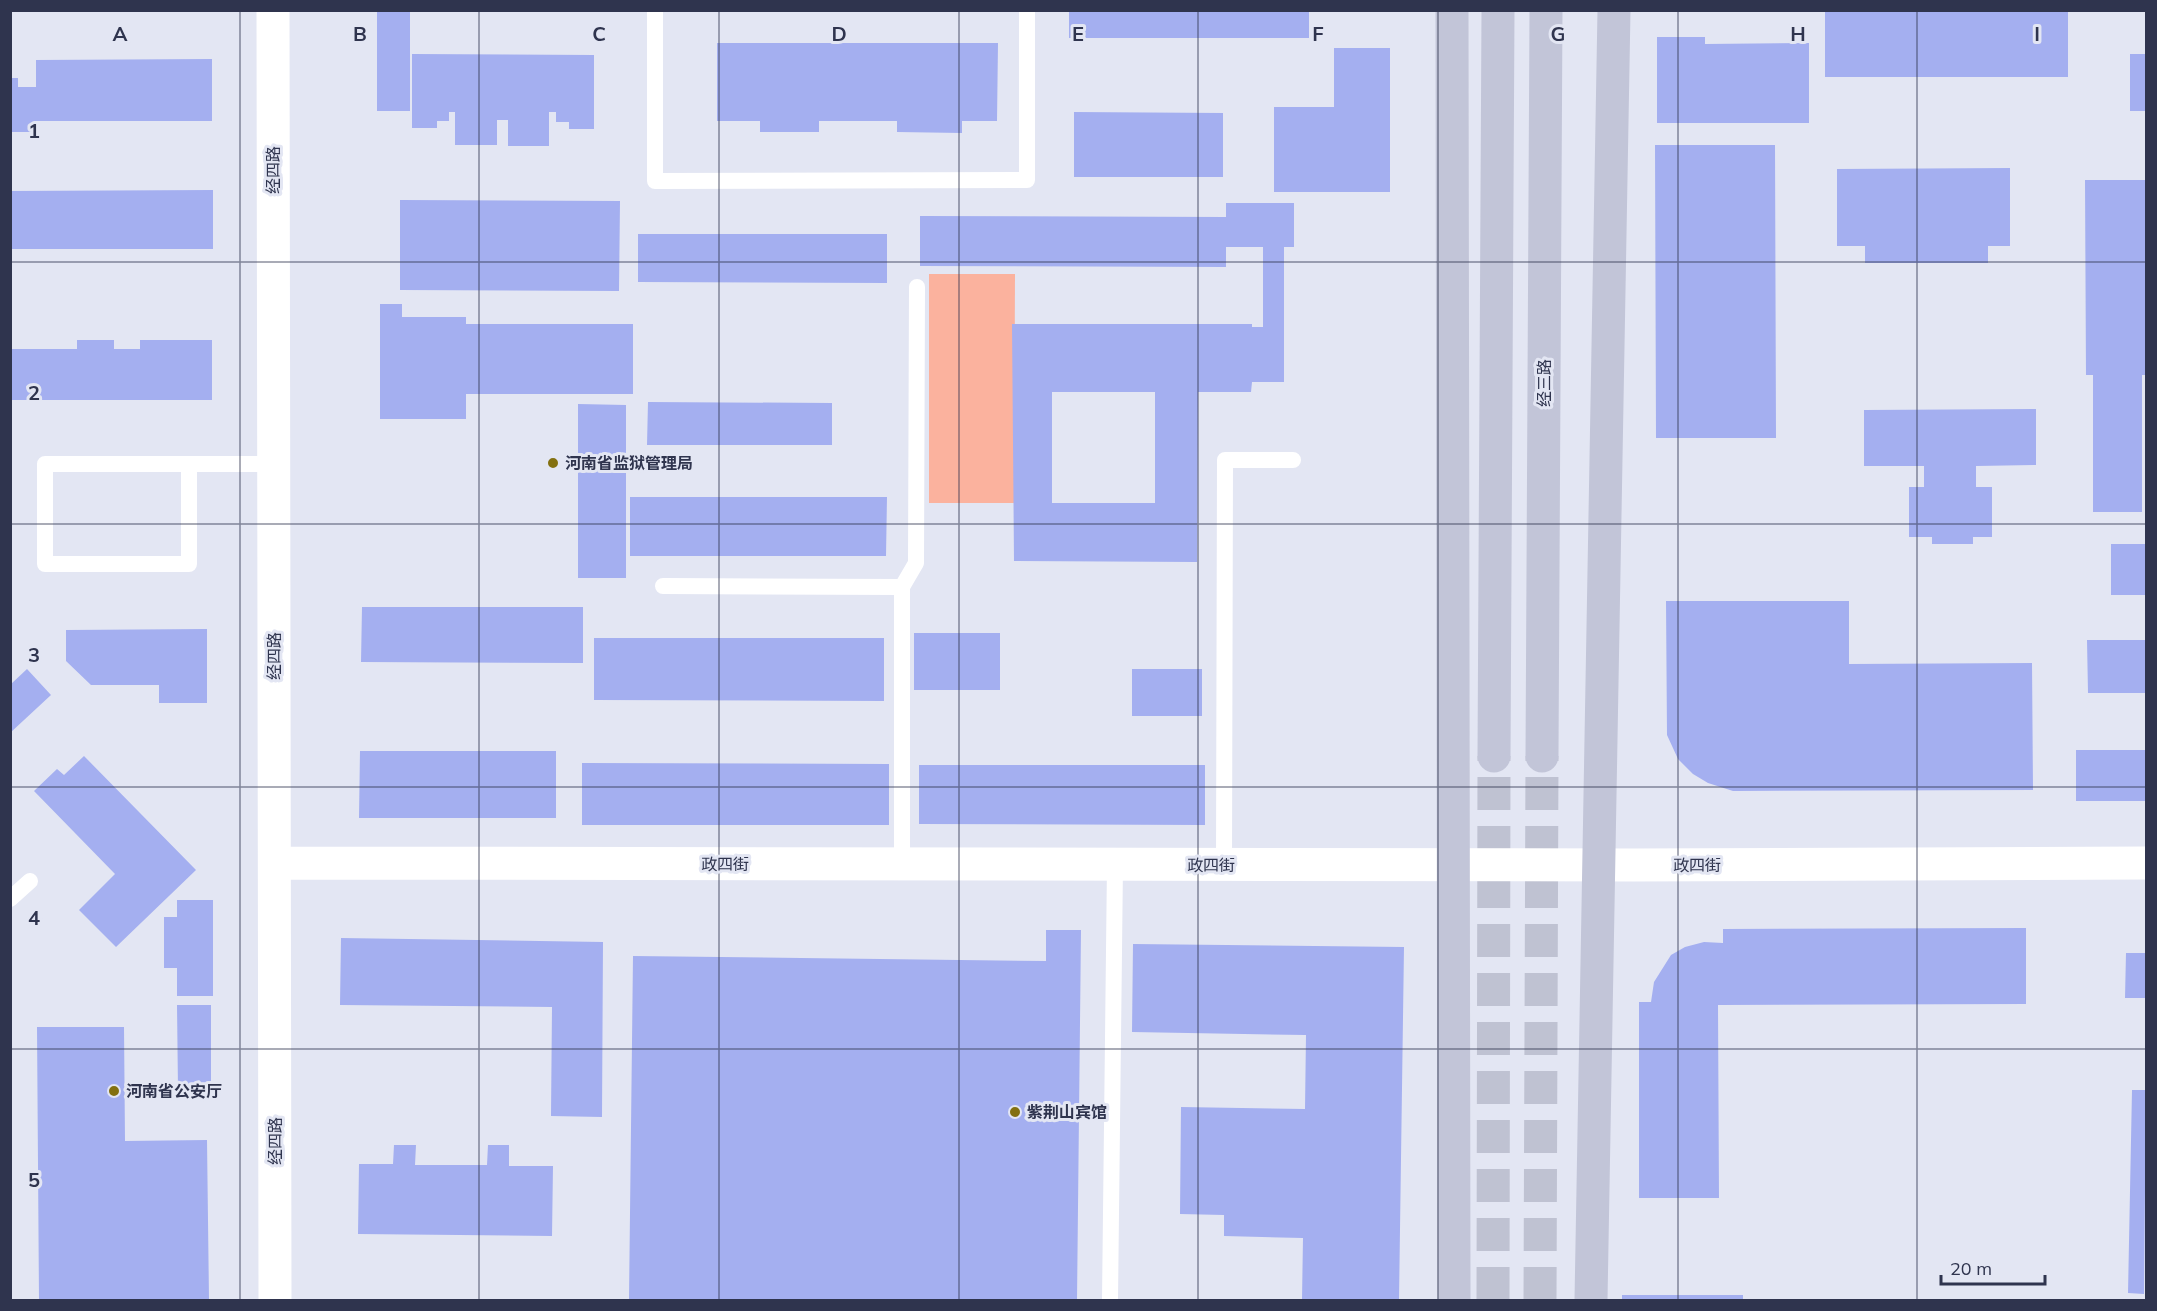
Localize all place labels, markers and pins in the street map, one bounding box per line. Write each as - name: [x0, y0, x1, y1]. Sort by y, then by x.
- place label: 河南省监狱管理局: [565, 453, 693, 473]
- marker: 河南省监狱管理局: [546, 456, 560, 470]
- place label: 河南省公安厅: [126, 1081, 222, 1101]
- marker: 河南省公安厅: [107, 1084, 121, 1098]
- place label: 紫荆山宾馆: [1027, 1102, 1107, 1122]
- marker: 紫荆山宾馆: [1008, 1105, 1022, 1119]

